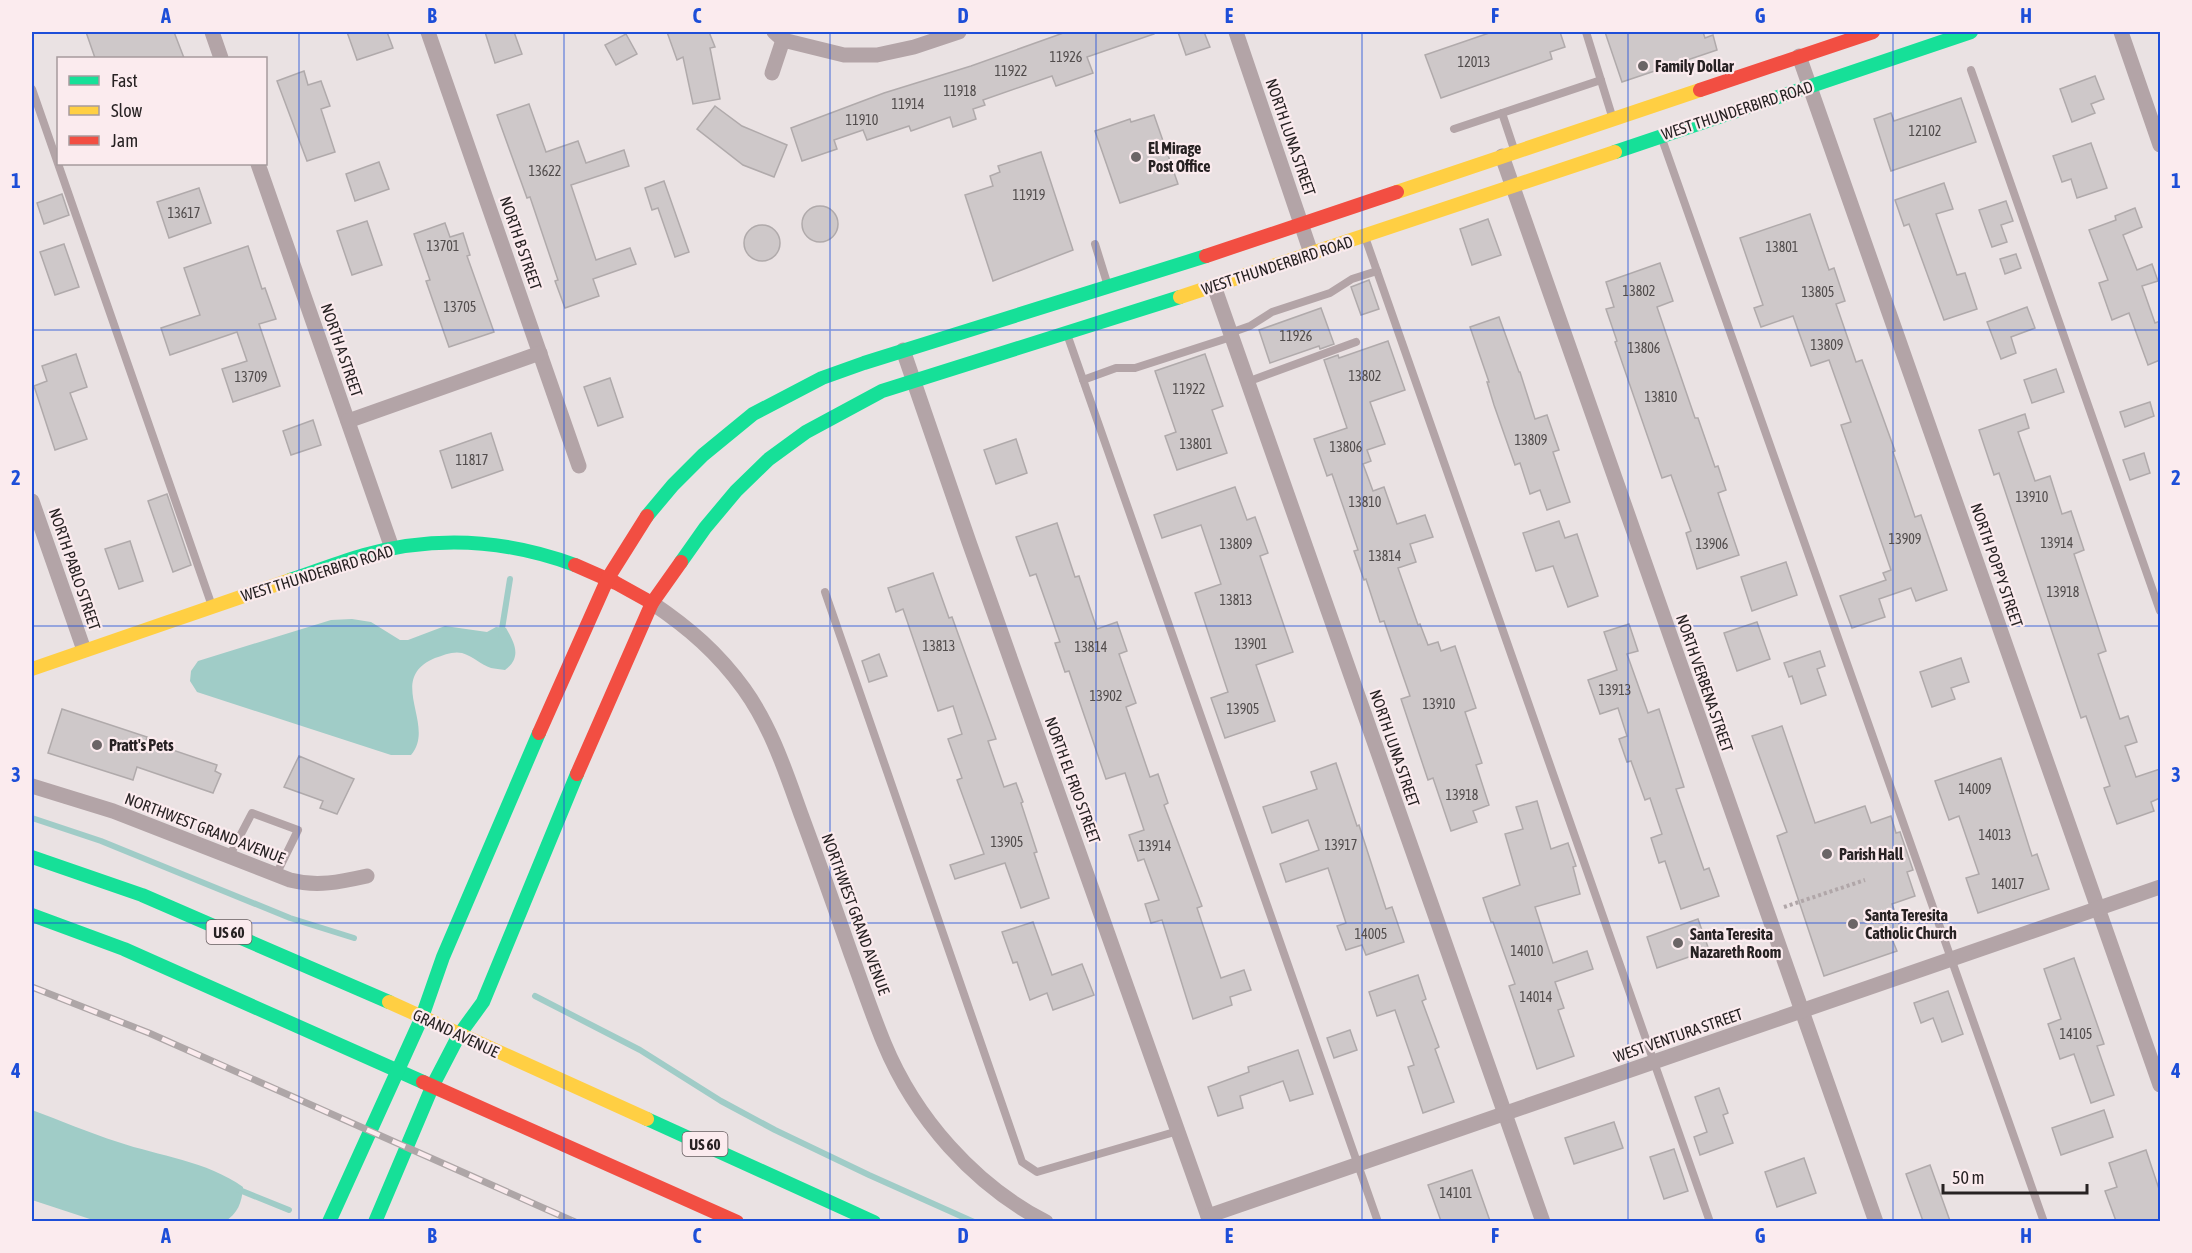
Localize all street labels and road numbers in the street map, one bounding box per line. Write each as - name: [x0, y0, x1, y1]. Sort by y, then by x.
- street label: NORTH LUNA STREET: [1262, 76, 1320, 198]
- street label: WEST THUNDERBIRD ROAD: [1659, 77, 1815, 143]
- street label: NORTH B STREET: [497, 194, 545, 292]
- street label: WEST THUNDERBIRD ROAD: [1199, 232, 1355, 298]
- street label: NORTH A STREET: [318, 301, 366, 399]
- street label: NORTH POPPY STREET: [1967, 501, 2027, 629]
- street label: NORTH PABLO STREET: [46, 506, 104, 632]
- street label: WEST THUNDERBIRD ROAD: [239, 541, 395, 605]
- street label: NORTH VERBENA STREET: [1673, 612, 1737, 754]
- street label: NORTH LUNA STREET: [1366, 687, 1424, 809]
- street label: NORTH EL FRIO STREET: [1042, 714, 1104, 846]
- street label: NORTHWEST GRAND AVENUE: [122, 789, 288, 867]
- street label: NORTHWEST GRAND AVENUE: [818, 831, 894, 997]
- road number: US 60: [206, 920, 252, 944]
- street label: WEST VENTURA STREET: [1611, 1004, 1745, 1066]
- street label: GRAND AVENUE: [410, 1005, 502, 1061]
- road number: US 60: [682, 1132, 728, 1156]

